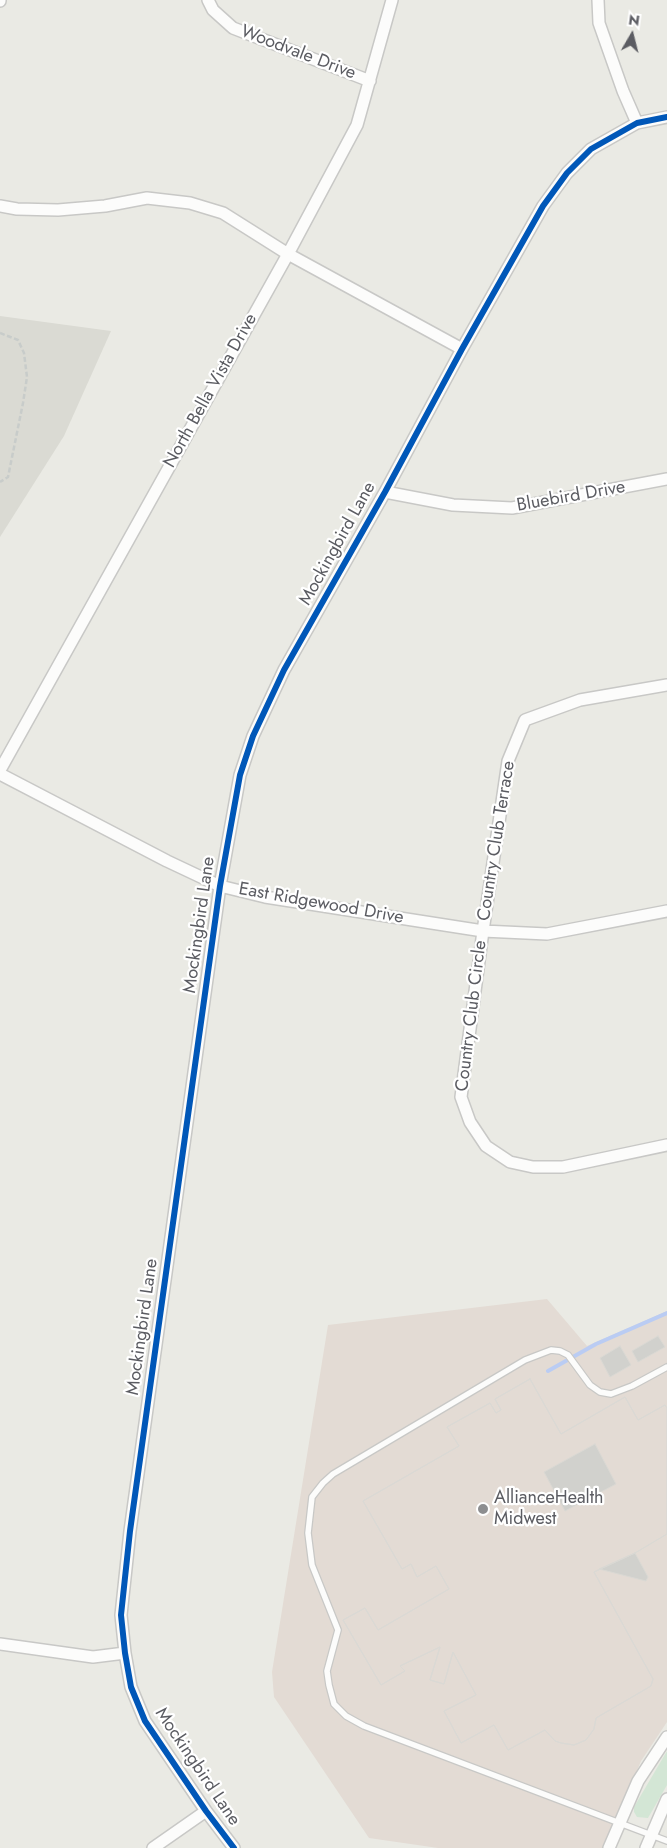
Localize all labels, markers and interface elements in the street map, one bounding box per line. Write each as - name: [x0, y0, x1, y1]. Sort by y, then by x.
- text: N: [627, 9, 641, 31]
- north arrow: [607, 10, 657, 60]
- street label: Woodvale Drive: [237, 21, 359, 85]
- street label: North Bella Vista Drive: [160, 310, 262, 472]
- street label: Bluebird Drive: [515, 477, 627, 517]
- street label: Mockingbird Lane: [295, 479, 381, 609]
- street label: Country Club Terrace: [474, 759, 520, 923]
- street label: Mockingbird Lane: [180, 855, 220, 995]
- street label: East Ridgewood Drive: [237, 879, 405, 929]
- street label: Country Club Circle: [452, 939, 492, 1093]
- street label: Mockingbird Lane: [123, 1257, 163, 1397]
- place label: AllianceHealth Midwest: [494, 1488, 604, 1530]
- marker: AllianceHealth Midwest: [476, 1502, 490, 1516]
- street label: Mockingbird Lane: [150, 1704, 244, 1830]

